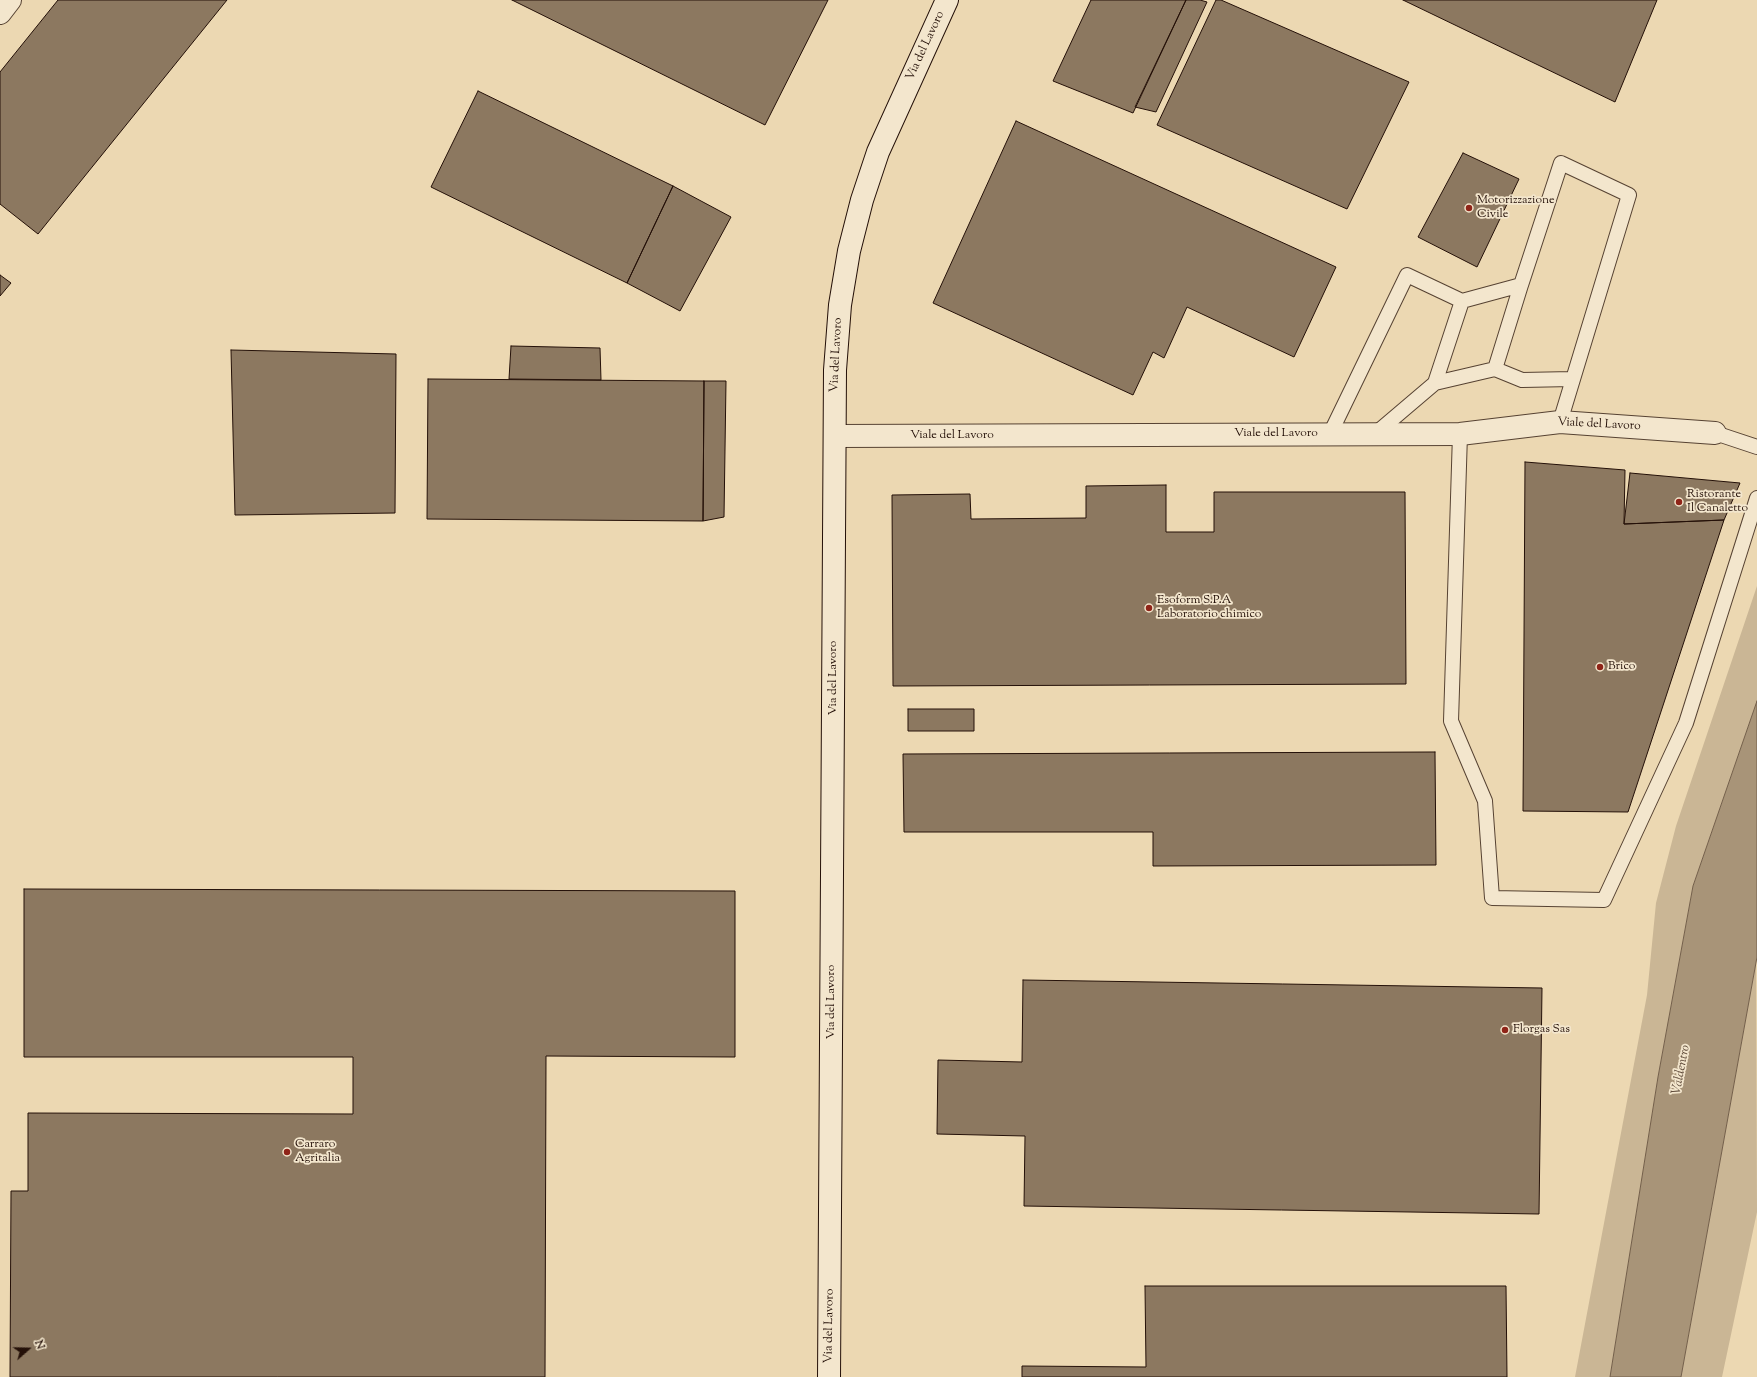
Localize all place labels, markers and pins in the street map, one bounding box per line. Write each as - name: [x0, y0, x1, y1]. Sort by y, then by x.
- place label: Motorizzazione Civile: [1477, 194, 1555, 222]
- marker: Motorizzazione Civile: [1464, 203, 1474, 213]
- place label: Ristorante Il Canaletto: [1687, 488, 1748, 516]
- marker: Ristorante Il Canaletto: [1674, 497, 1684, 507]
- place label: Esoform S.P.A Laboratorio chimico: [1157, 594, 1261, 622]
- marker: Esoform S.P.A Laboratorio chimico: [1144, 603, 1154, 613]
- place label: Brico: [1608, 660, 1635, 674]
- marker: Brico: [1595, 662, 1605, 672]
- place label: Florgas Sas: [1513, 1023, 1570, 1037]
- marker: Florgas Sas: [1500, 1025, 1510, 1035]
- place label: Carraro Agritalia: [295, 1138, 340, 1166]
- marker: Carraro Agritalia: [282, 1147, 292, 1157]

